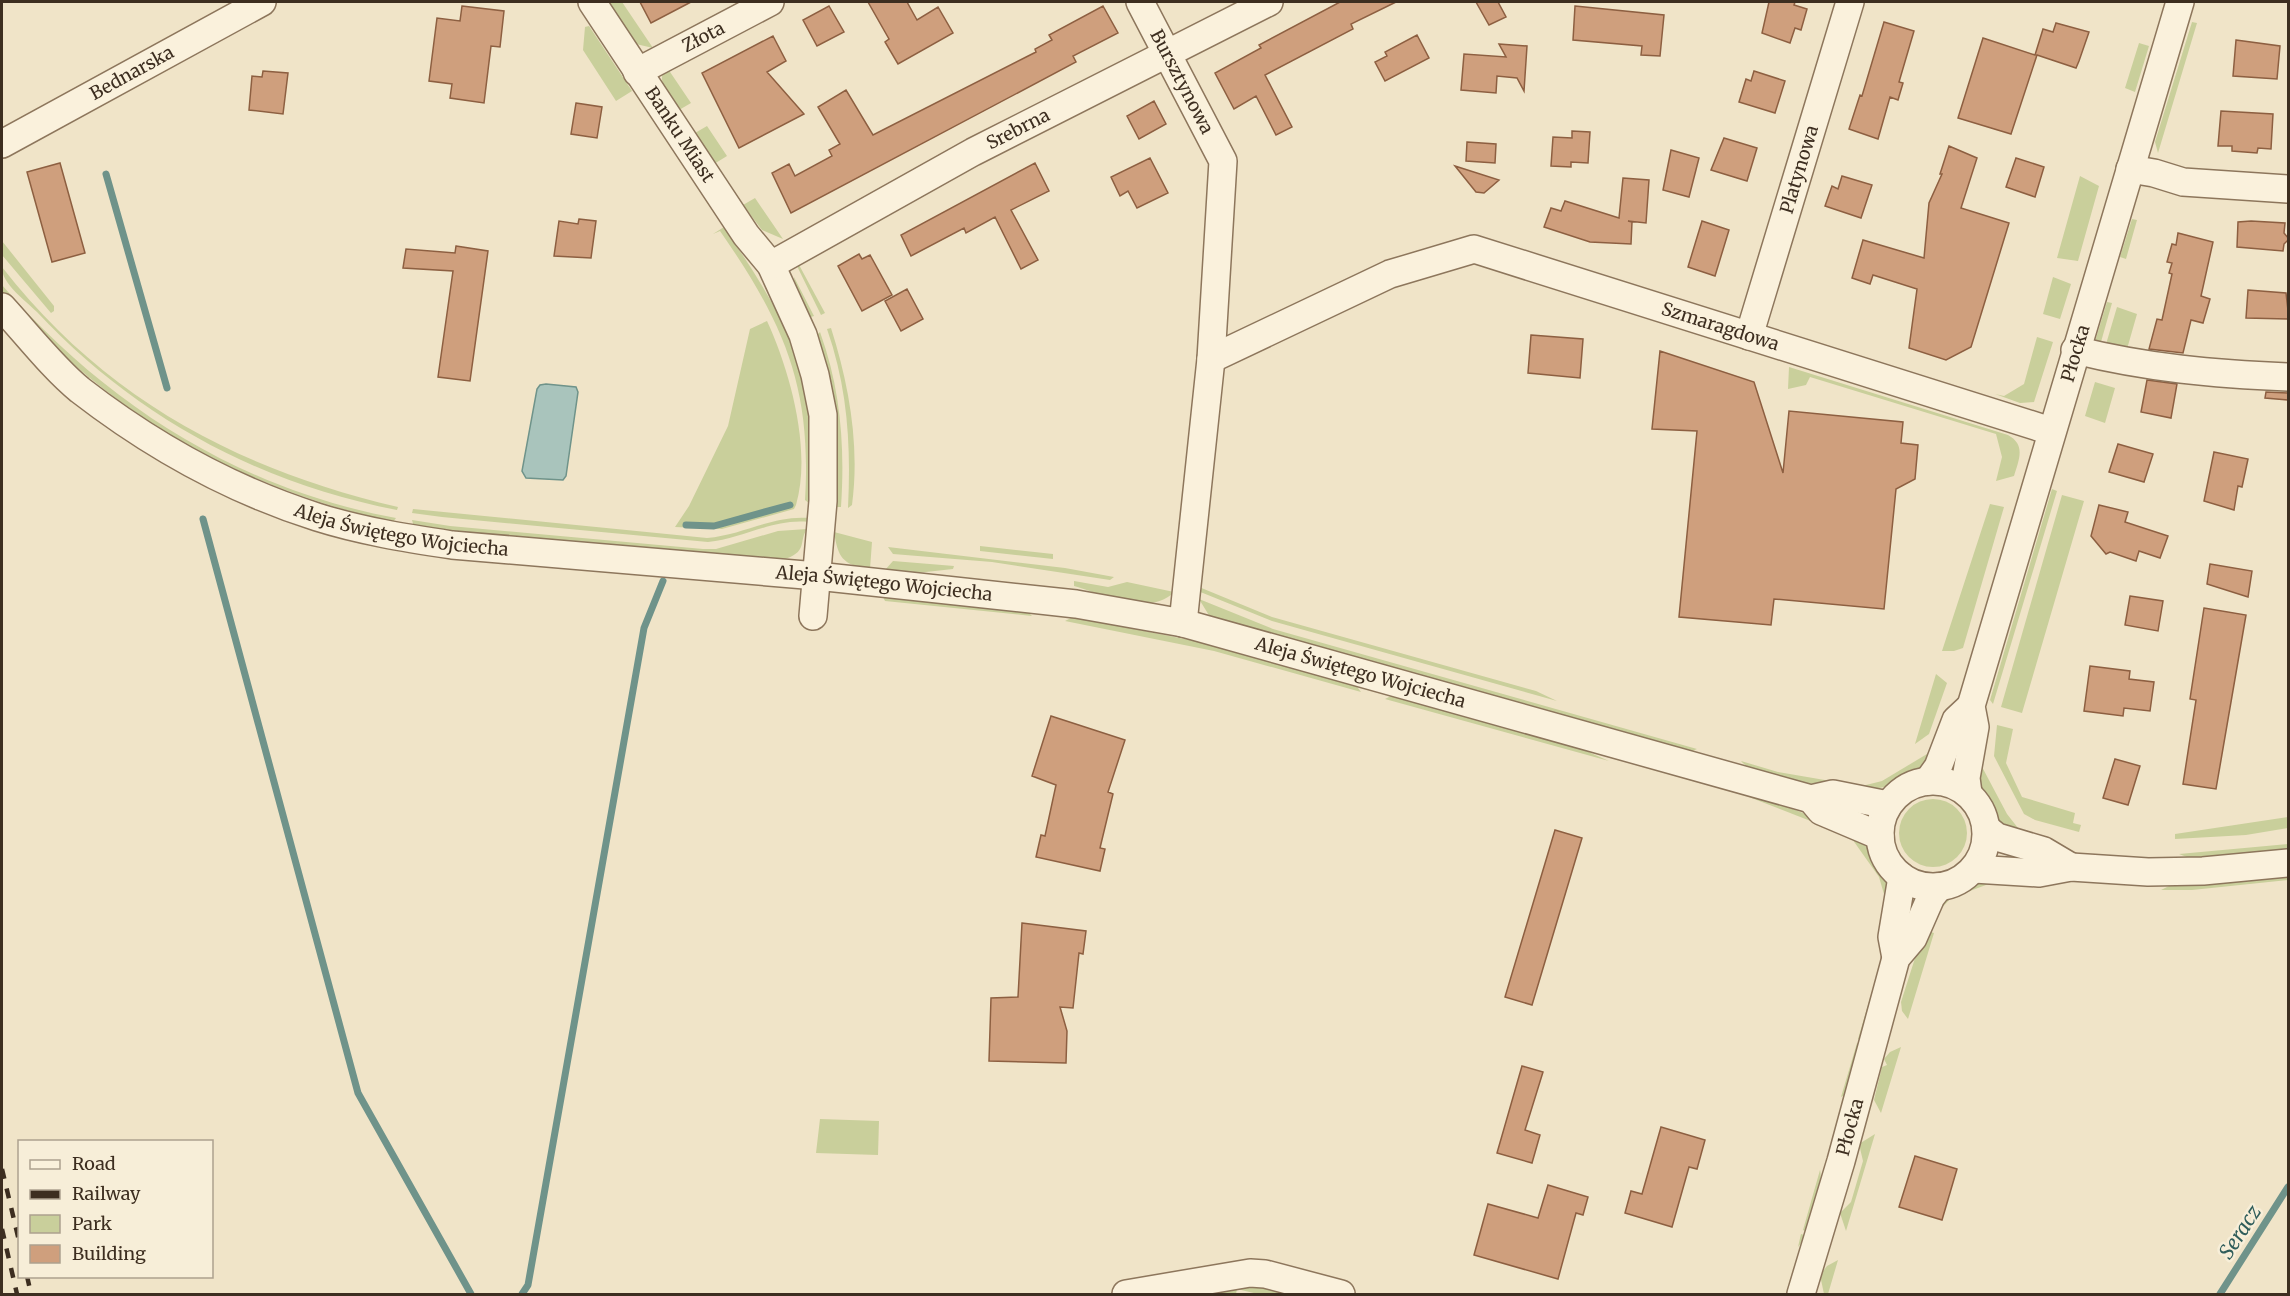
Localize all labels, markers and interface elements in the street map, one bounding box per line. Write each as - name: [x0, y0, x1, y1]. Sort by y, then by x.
- street label: Złota: [678, 16, 729, 57]
- street label: Bursztynowa: [1145, 25, 1219, 138]
- street label: Bednarska: [86, 40, 178, 105]
- street label: Banku Miast: [640, 82, 720, 187]
- street label: Srebrna: [982, 103, 1054, 154]
- street label: Platynowa: [1775, 122, 1823, 216]
- street label: Szmaragdowa: [1659, 297, 1782, 356]
- street label: Płocka: [2056, 322, 2095, 385]
- street label: Aleja Świętego Wojciecha: [291, 498, 510, 561]
- street label: Aleja Świętego Wojciecha: [774, 560, 994, 606]
- street label: Aleja Świętego Wojciecha: [1252, 632, 1469, 713]
- street label: Płocka: [1831, 1095, 1869, 1158]
- legend: [18, 1140, 213, 1278]
- text: Road: [72, 1152, 116, 1175]
- text: Railway: [72, 1182, 141, 1205]
- water label: Seracz: [2213, 1200, 2266, 1263]
- text: Park: [72, 1212, 113, 1235]
- text: Building: [72, 1242, 146, 1265]

